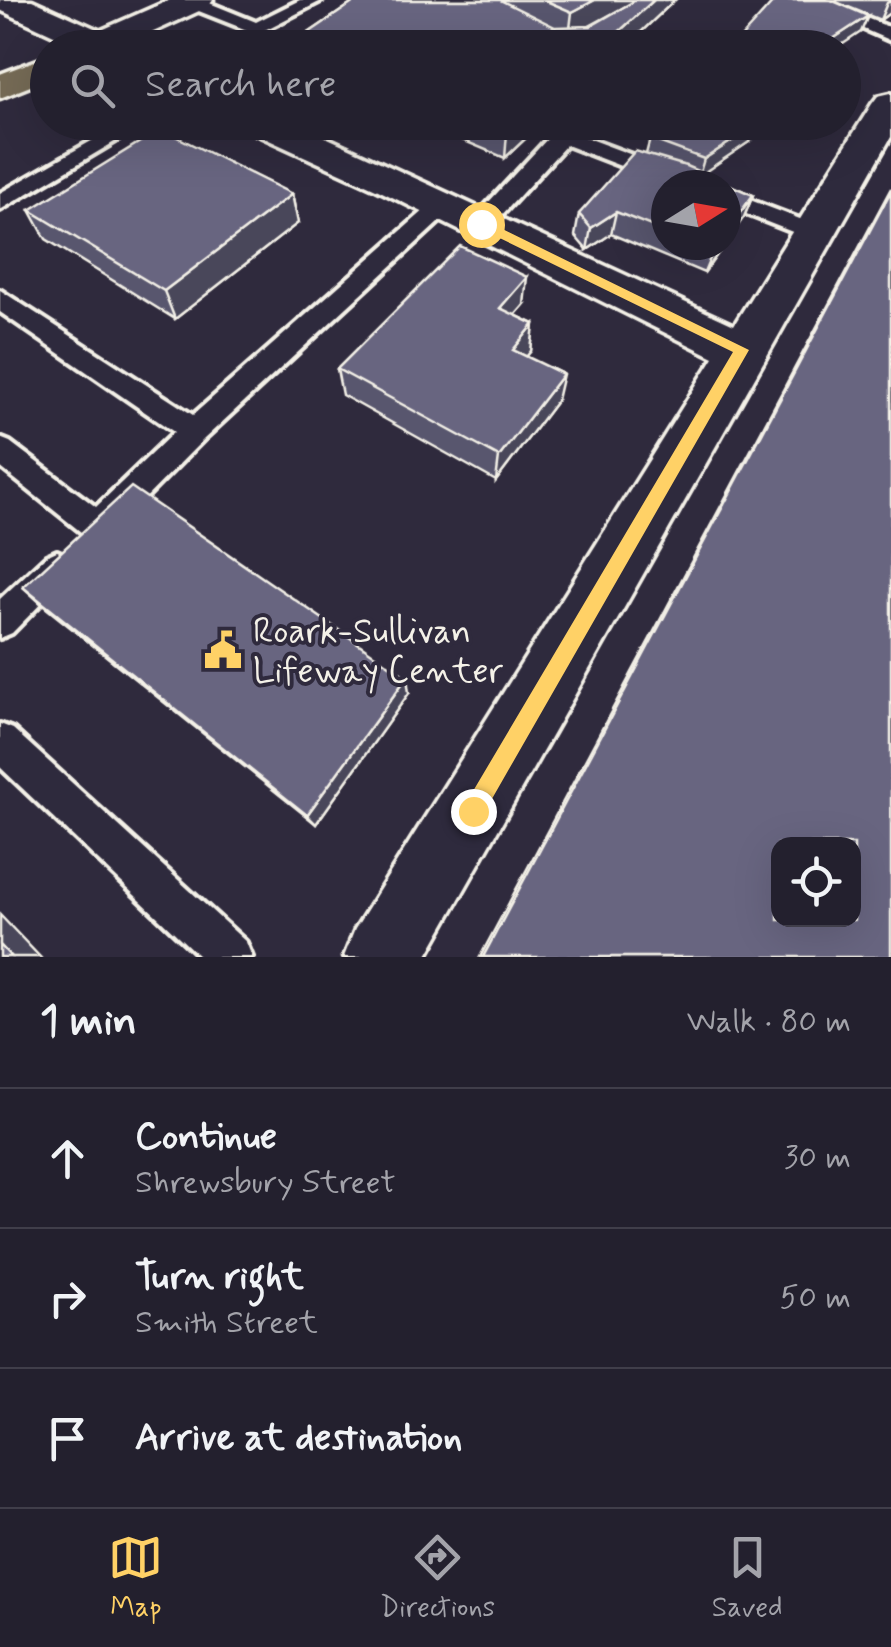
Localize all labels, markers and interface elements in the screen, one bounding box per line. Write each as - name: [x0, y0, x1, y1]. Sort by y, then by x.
- search box: [30, 30, 861, 140]
- icon: search: [65, 58, 120, 113]
- text: Search here: [145, 61, 336, 110]
- north arrow: [651, 170, 741, 260]
- route start: [459, 202, 505, 248]
- place label: Roark-Sullivan Lifeway Center: [253, 609, 504, 695]
- public building icon: Roark-Sullivan Lifeway Center: [202, 629, 244, 671]
- route end: [451, 789, 497, 835]
- map controls: [771, 837, 861, 927]
- button: locate: [771, 837, 861, 927]
- text: 1 min: [40, 995, 137, 1050]
- text: Walk · 80 m: [687, 1001, 851, 1043]
- text: Continue: [135, 1113, 277, 1162]
- icon: ahead: [40, 1131, 95, 1186]
- text: 30 m: [784, 1137, 851, 1179]
- text: Shrewsbury Street: [135, 1162, 396, 1204]
- text: Turn right: [135, 1253, 304, 1302]
- icon: right: [40, 1271, 95, 1326]
- text: 50 m: [779, 1277, 851, 1319]
- text: Smith Street: [135, 1302, 318, 1344]
- icon: arrive: [40, 1411, 95, 1466]
- text: Arrive at destination: [135, 1414, 462, 1463]
- tab: Map: [108, 1530, 163, 1627]
- tab: Directions: [380, 1530, 495, 1627]
- tab: Saved: [712, 1530, 783, 1627]

